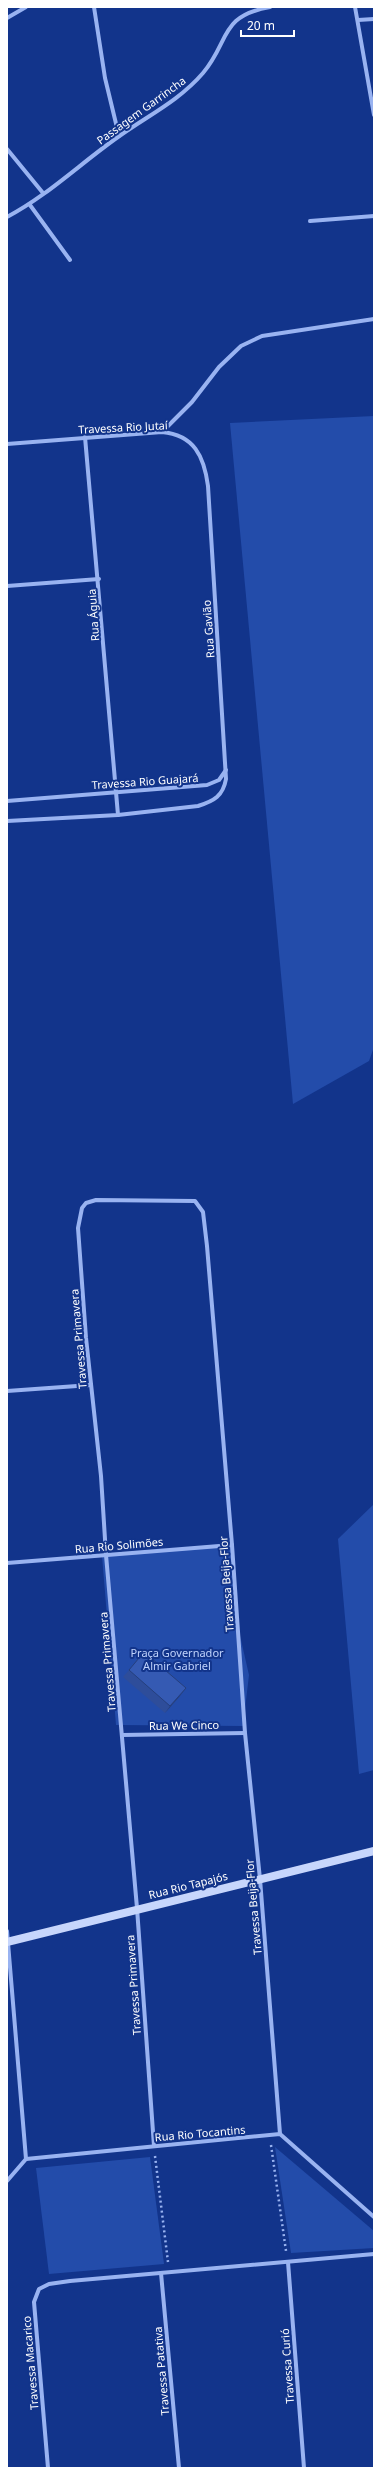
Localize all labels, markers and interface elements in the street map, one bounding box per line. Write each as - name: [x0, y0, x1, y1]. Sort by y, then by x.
- scale bar: [241, 12, 294, 38]
- text: 20 m: [247, 17, 275, 34]
- street label: Passagem Garrincha: [93, 73, 189, 147]
- street label: Travessa Rio Jutaí: [78, 417, 169, 437]
- street label: Rua Águia: [84, 588, 102, 642]
- street label: Rua Gavião: [198, 599, 218, 659]
- street label: Travessa Rio Guajará: [91, 770, 199, 792]
- street label: Travessa Primavera: [66, 1288, 90, 1390]
- street label: Rua Rio Solimões: [74, 1534, 164, 1556]
- street label: Travessa Beija-Flor: [215, 1535, 237, 1632]
- street label: Travessa Primavera: [95, 1611, 119, 1713]
- park label: Praça Governador Almir Gabriel: [130, 1645, 224, 1673]
- street label: Rua We Cinco: [149, 1717, 220, 1733]
- street label: Travessa Beija-Flor: [241, 1858, 265, 1955]
- street label: Rua Rio Tapajós: [147, 1868, 229, 1902]
- street label: Travessa Primavera: [122, 1934, 144, 2036]
- street label: Rua Rio Tocantins: [154, 2122, 246, 2144]
- street label: Travessa Macarico: [18, 2315, 42, 2411]
- street label: Travessa Patativa: [150, 2326, 172, 2416]
- street label: Travessa Curió: [277, 2328, 297, 2404]

